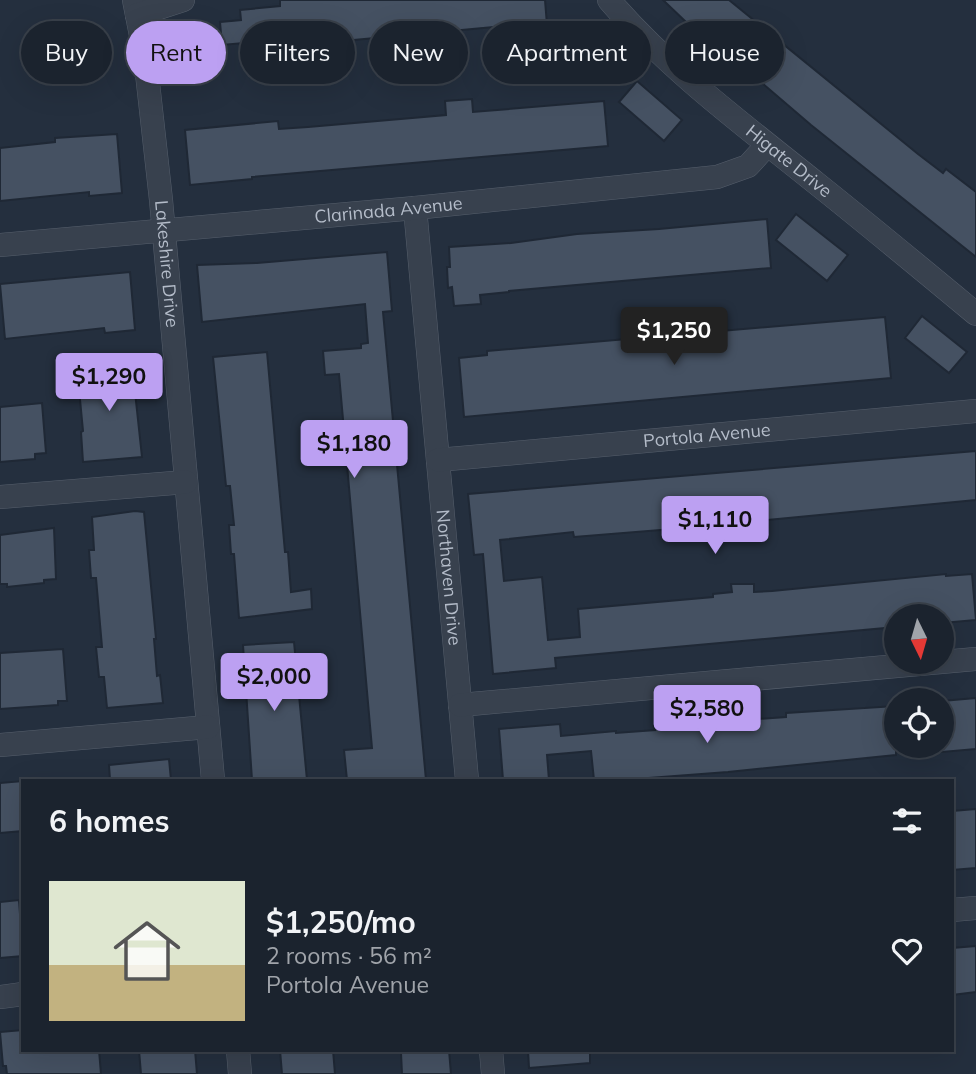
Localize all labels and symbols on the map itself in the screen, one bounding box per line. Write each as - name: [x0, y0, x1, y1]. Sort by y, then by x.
- street label: Higate Drive: [741, 120, 837, 202]
- street label: Clarinada Avenue: [313, 191, 464, 228]
- street label: Lakeshire Drive: [150, 199, 184, 328]
- pin: $1,250: [617, 308, 731, 367]
- pin: $1,290: [52, 354, 166, 413]
- street label: Portola Avenue: [642, 418, 771, 452]
- pin: $1,180: [297, 420, 411, 480]
- pin: $1,110: [658, 496, 772, 556]
- street label: Northaven Drive: [431, 508, 467, 646]
- north arrow: [884, 604, 954, 674]
- pin: $2,000: [217, 654, 331, 713]
- pin: $2,580: [650, 686, 764, 745]

